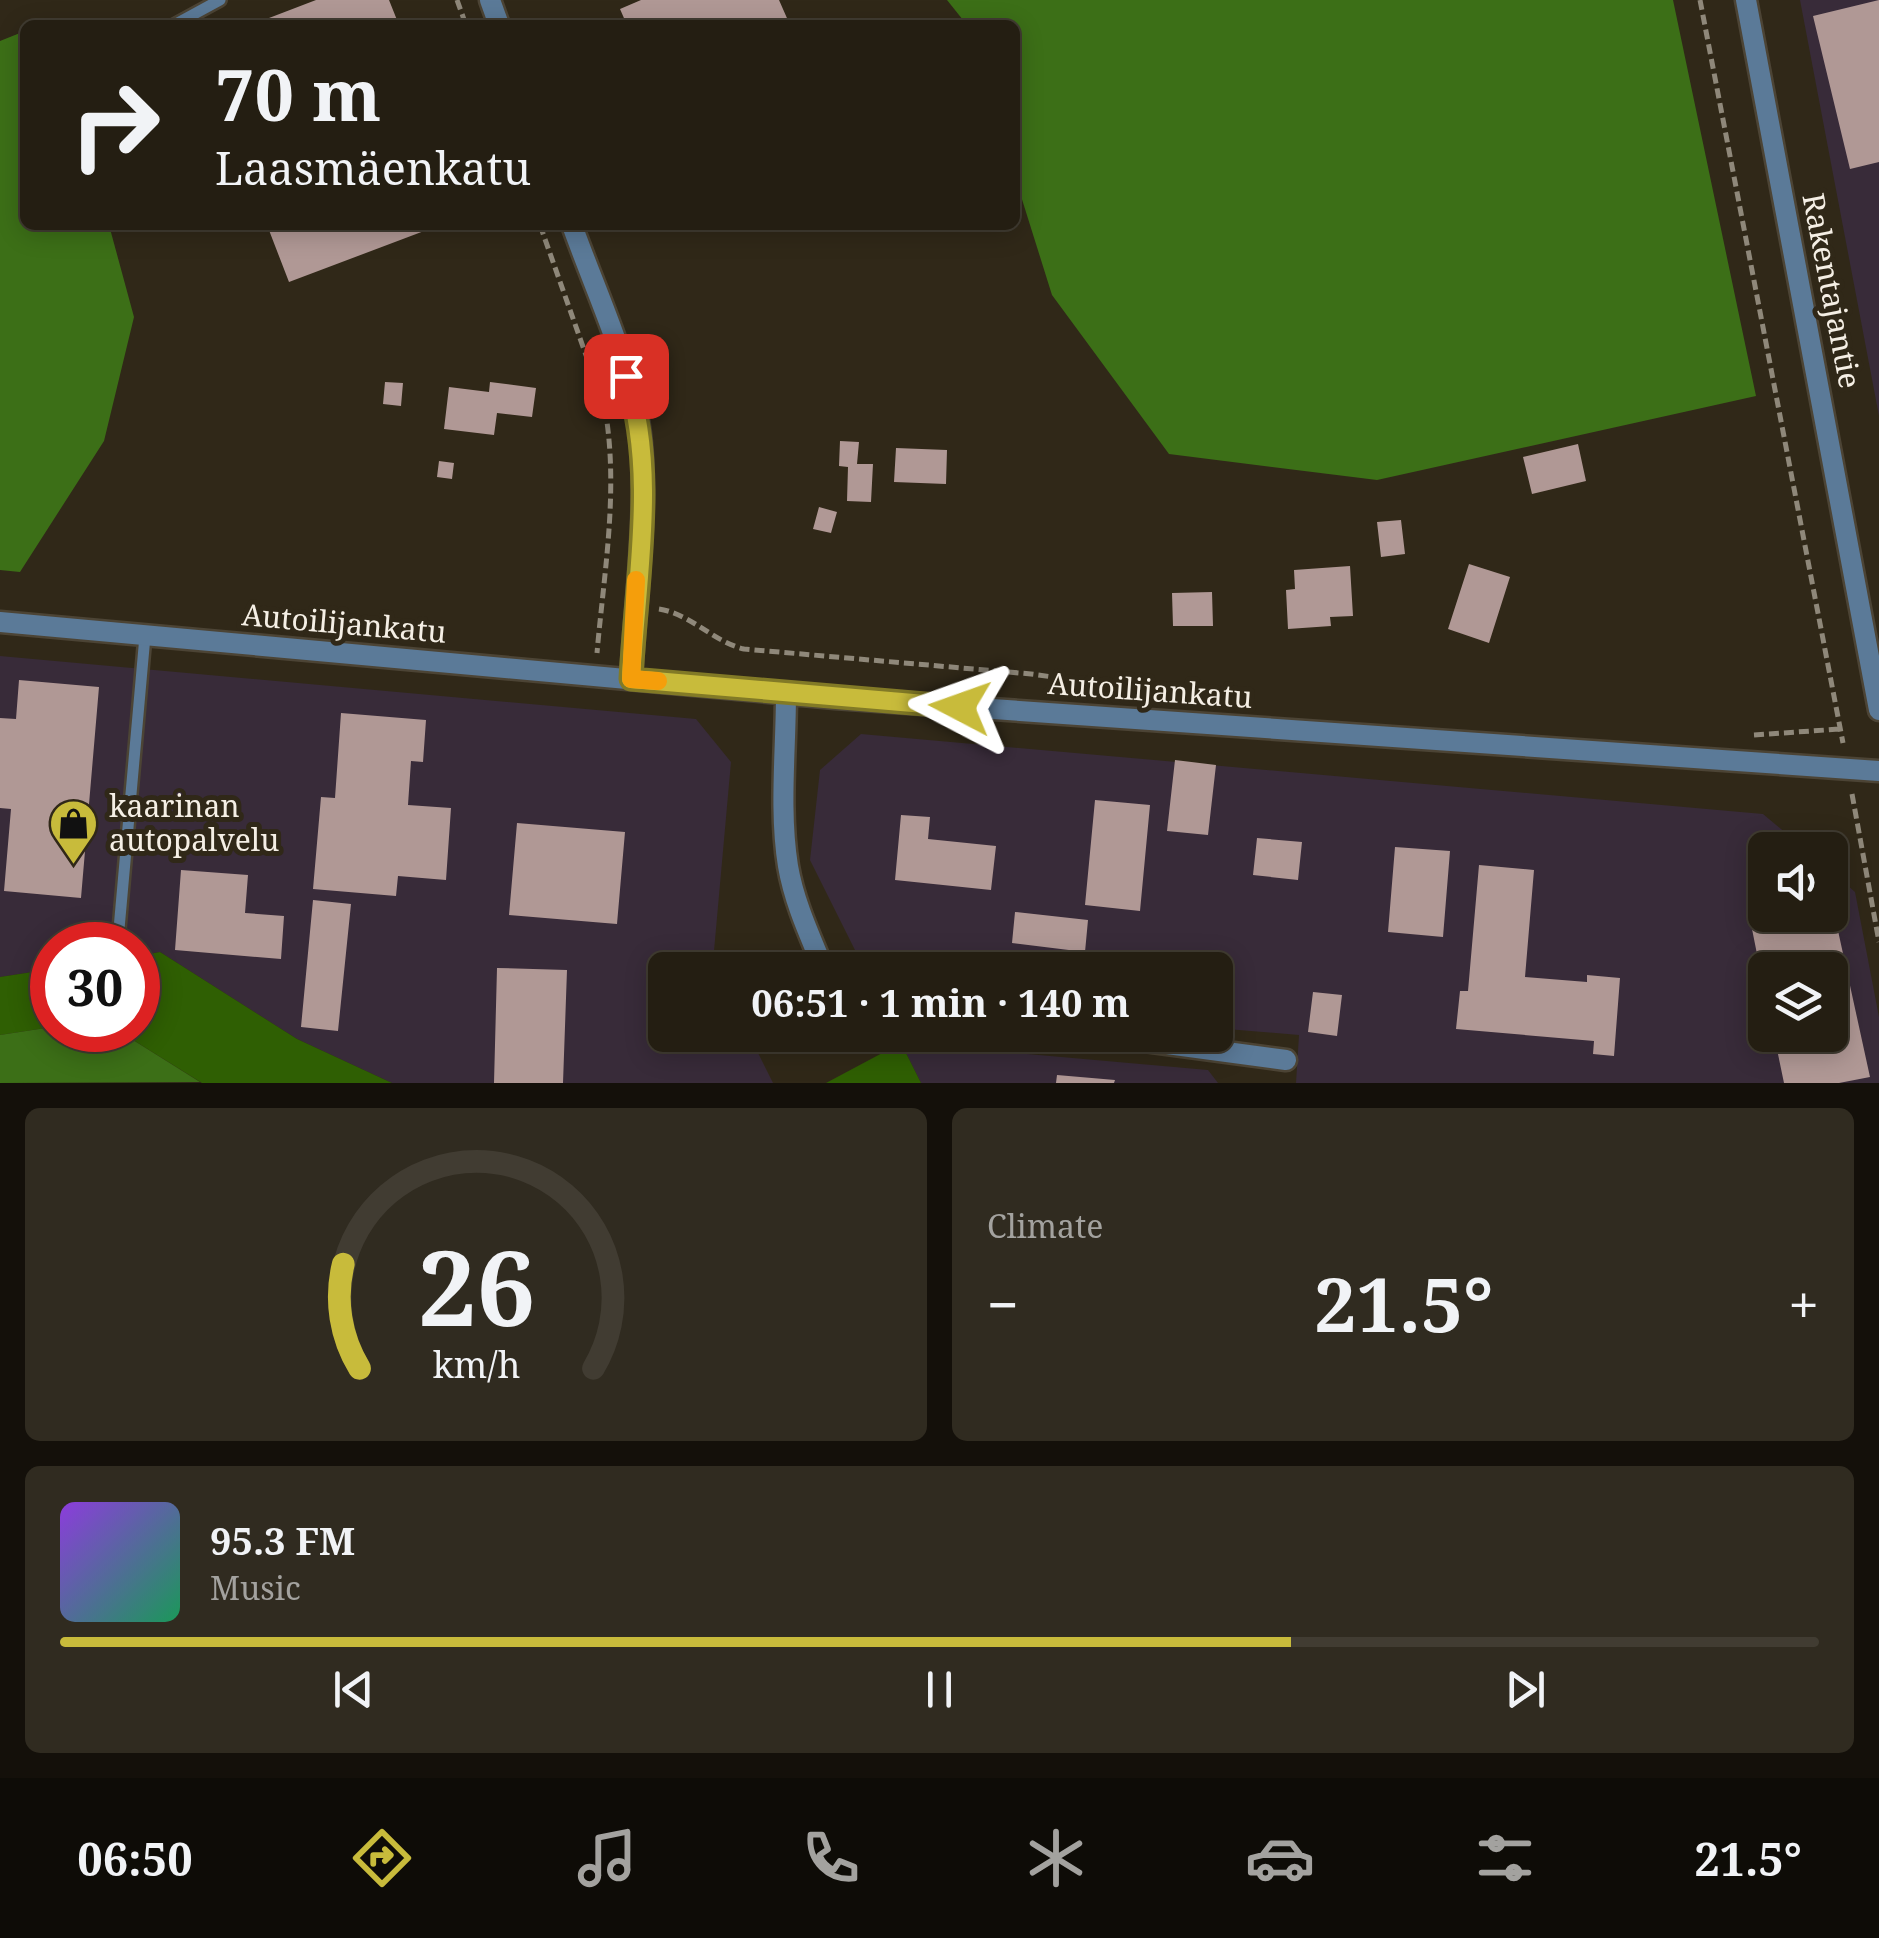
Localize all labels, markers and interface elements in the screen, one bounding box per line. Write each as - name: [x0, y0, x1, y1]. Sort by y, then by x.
- text: 70 m: [215, 46, 381, 142]
- icon: right: [50, 60, 180, 190]
- text: Laasmäenkatu: [215, 137, 531, 198]
- street label: Rakentajantie: [1793, 190, 1871, 392]
- pin: [584, 334, 669, 419]
- icon: arrive: [599, 349, 654, 404]
- street label: Autoilijankatu: [240, 593, 448, 652]
- position arrow: [908, 655, 1012, 759]
- street label: Autoilijankatu: [1046, 662, 1254, 717]
- place label: kaarinan autopalvelu: [109, 785, 279, 860]
- shop icon: kaarinan autopalvelu: [48, 798, 100, 866]
- map controls: [1748, 832, 1848, 1052]
- button: sound: [1748, 832, 1848, 932]
- speed limit sign: 30: [30, 922, 160, 1052]
- button: layers: [1748, 952, 1848, 1052]
- text: 06:51 · 1 min · 140 m: [751, 976, 1130, 1028]
- text: Climate: [987, 1204, 1103, 1247]
- text: 26: [417, 1215, 535, 1356]
- text: 21.5°: [1314, 1252, 1493, 1354]
- text: −: [987, 1266, 1019, 1341]
- text: +: [1788, 1266, 1819, 1341]
- text: km/h: [432, 1340, 520, 1388]
- text: 95.3 FM: [210, 1514, 355, 1566]
- text: Music: [210, 1566, 301, 1609]
- icon: previous: [326, 1662, 381, 1717]
- icon: pause: [912, 1662, 967, 1717]
- icon: next: [1498, 1662, 1553, 1717]
- icon: directions: [347, 1823, 417, 1893]
- icon: music: [572, 1823, 642, 1893]
- icon: phone: [796, 1823, 866, 1893]
- icon: climate: [1021, 1823, 1091, 1893]
- icon: car: [1245, 1823, 1315, 1893]
- icon: filters: [1470, 1823, 1540, 1893]
- text: 06:50: [77, 1828, 193, 1889]
- text: 21.5°: [1694, 1828, 1802, 1889]

